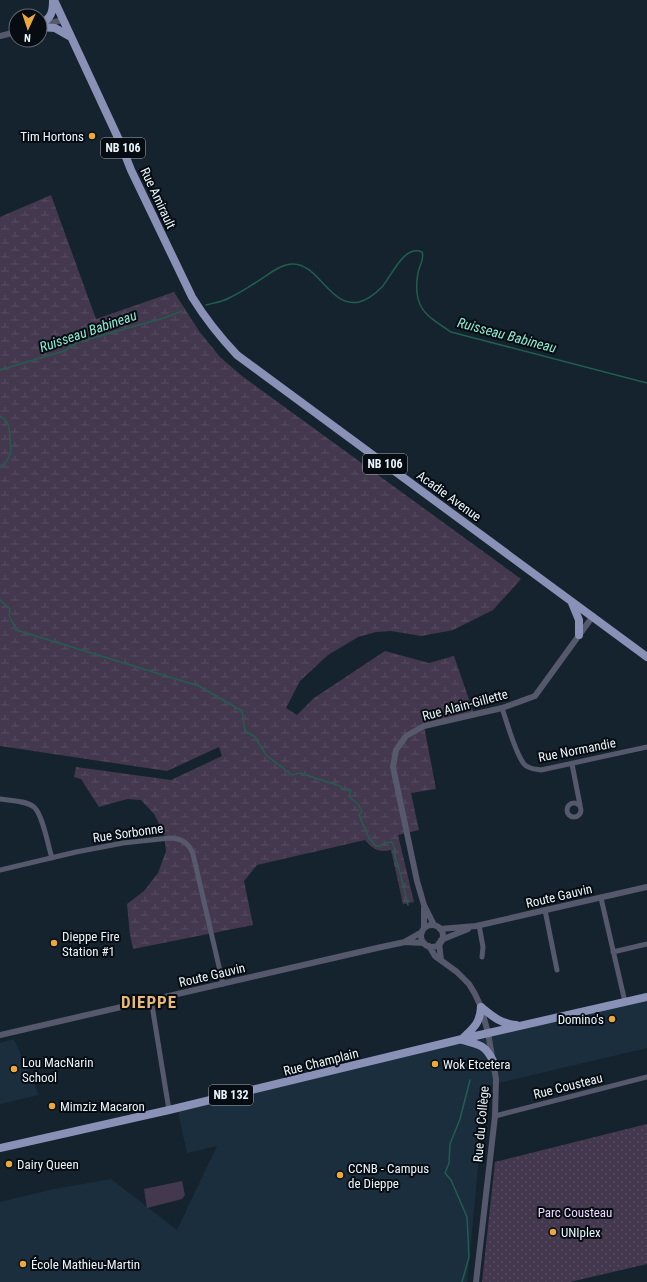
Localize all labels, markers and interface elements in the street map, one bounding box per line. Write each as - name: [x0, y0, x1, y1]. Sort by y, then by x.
- north arrow: [8, 8, 48, 48]
- text: N: [24, 31, 31, 44]
- place label: Tim Hortons: [20, 129, 84, 144]
- marker: Tim Hortons: [87, 131, 97, 141]
- road number: NB 106: [101, 138, 145, 158]
- street label: Rue Amirault: [137, 165, 179, 231]
- water label: Ruisseau Babineau: [37, 307, 139, 355]
- water label: Ruisseau Babineau: [456, 314, 559, 356]
- road number: NB 106: [363, 454, 407, 474]
- street label: Acadie Avenue: [414, 468, 484, 524]
- street label: Rue Alain-Gillette: [421, 686, 509, 724]
- street label: Rue Normandie: [537, 735, 617, 765]
- street label: Rue Sorbonne: [92, 821, 164, 845]
- street label: Route Gauvin: [524, 881, 594, 911]
- place label: Dieppe Fire Station #1: [62, 929, 120, 959]
- marker: Dieppe Fire Station #1: [49, 938, 59, 948]
- street label: Route Gauvin: [177, 960, 247, 990]
- district label: DIEPPE: [121, 992, 177, 1012]
- place label: Domino's: [558, 1012, 604, 1027]
- marker: Domino's: [607, 1014, 617, 1024]
- street label: Rue Champlain: [282, 1045, 360, 1079]
- place label: Lou MacNarin School: [22, 1055, 94, 1085]
- place label: Wok Etcetera: [443, 1057, 510, 1072]
- marker: Wok Etcetera: [430, 1059, 440, 1069]
- marker: Lou MacNarin School: [9, 1064, 19, 1074]
- street label: Rue Cousteau: [532, 1070, 604, 1102]
- road number: NB 132: [209, 1085, 253, 1105]
- street label: Rue du Collège: [470, 1085, 492, 1163]
- place label: Mimziz Macaron: [60, 1099, 145, 1114]
- marker: Mimziz Macaron: [47, 1101, 57, 1111]
- place label: Dairy Queen: [17, 1157, 79, 1172]
- marker: Dairy Queen: [4, 1159, 14, 1169]
- place label: CCNB - Campus de Dieppe: [348, 1161, 429, 1191]
- marker: CCNB - Campus de Dieppe: [335, 1170, 345, 1180]
- park label: Parc Cousteau: [538, 1205, 612, 1220]
- place label: UNIplex: [561, 1225, 601, 1240]
- marker: UNIplex: [548, 1227, 558, 1237]
- place label: École Mathieu-Martin: [31, 1257, 140, 1272]
- marker: École Mathieu-Martin: [18, 1259, 28, 1269]

